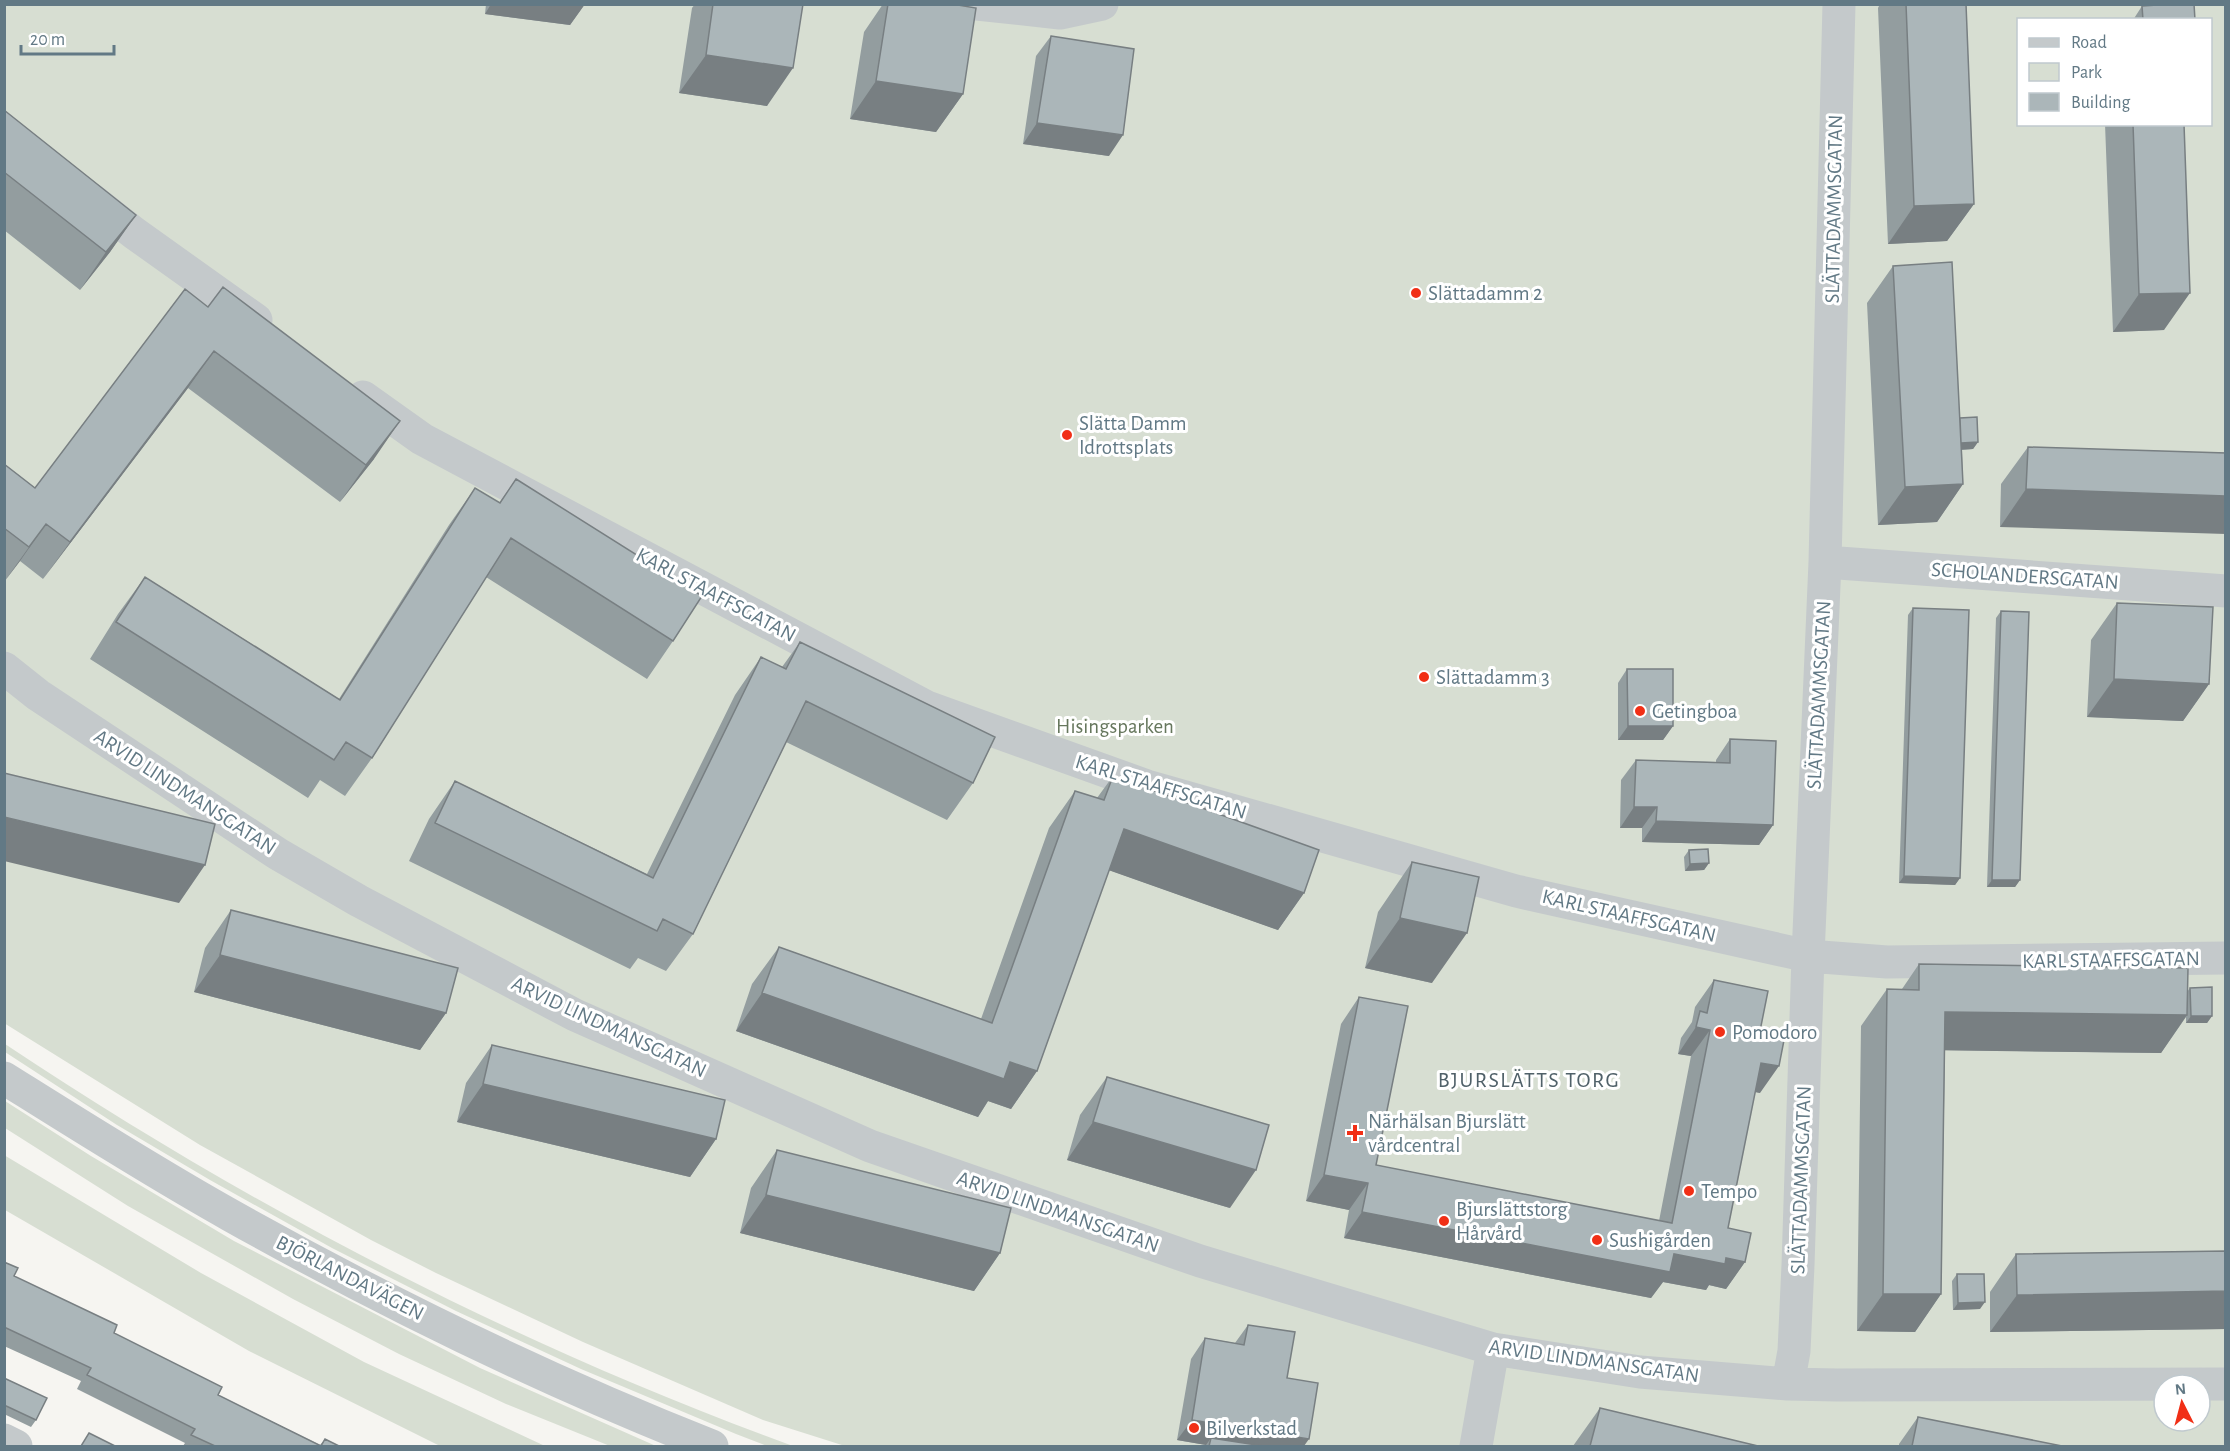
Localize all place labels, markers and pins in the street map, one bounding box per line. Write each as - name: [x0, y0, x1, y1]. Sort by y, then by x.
- place label: Slättadamm 2: [1428, 283, 1542, 304]
- marker: Slättadamm 2: [1409, 286, 1423, 300]
- place label: Slätta Damm Idrottsplats: [1079, 413, 1187, 458]
- marker: Slätta Damm Idrottsplats: [1060, 428, 1074, 442]
- place label: Slättadamm 3: [1436, 667, 1550, 688]
- marker: Slättadamm 3: [1417, 670, 1431, 684]
- place label: Getingboa: [1652, 701, 1738, 722]
- marker: Getingboa: [1633, 704, 1647, 718]
- place label: Pomodoro: [1732, 1022, 1817, 1043]
- marker: Pomodoro: [1713, 1025, 1727, 1039]
- place label: Närhälsan Bjurslätt vårdcentral: [1368, 1111, 1526, 1156]
- marker: Närhälsan Bjurslätt vårdcentral: [1346, 1124, 1364, 1142]
- place label: Tempo: [1701, 1181, 1757, 1202]
- marker: Tempo: [1682, 1184, 1696, 1198]
- place label: Bjurslättstorg Hårvård: [1456, 1199, 1568, 1244]
- marker: Bjurslättstorg Hårvård: [1437, 1214, 1451, 1228]
- place label: Sushigården: [1609, 1230, 1711, 1251]
- marker: Sushigården: [1590, 1233, 1604, 1247]
- place label: Bilverkstad: [1206, 1418, 1297, 1439]
- marker: Bilverkstad: [1187, 1421, 1201, 1435]

